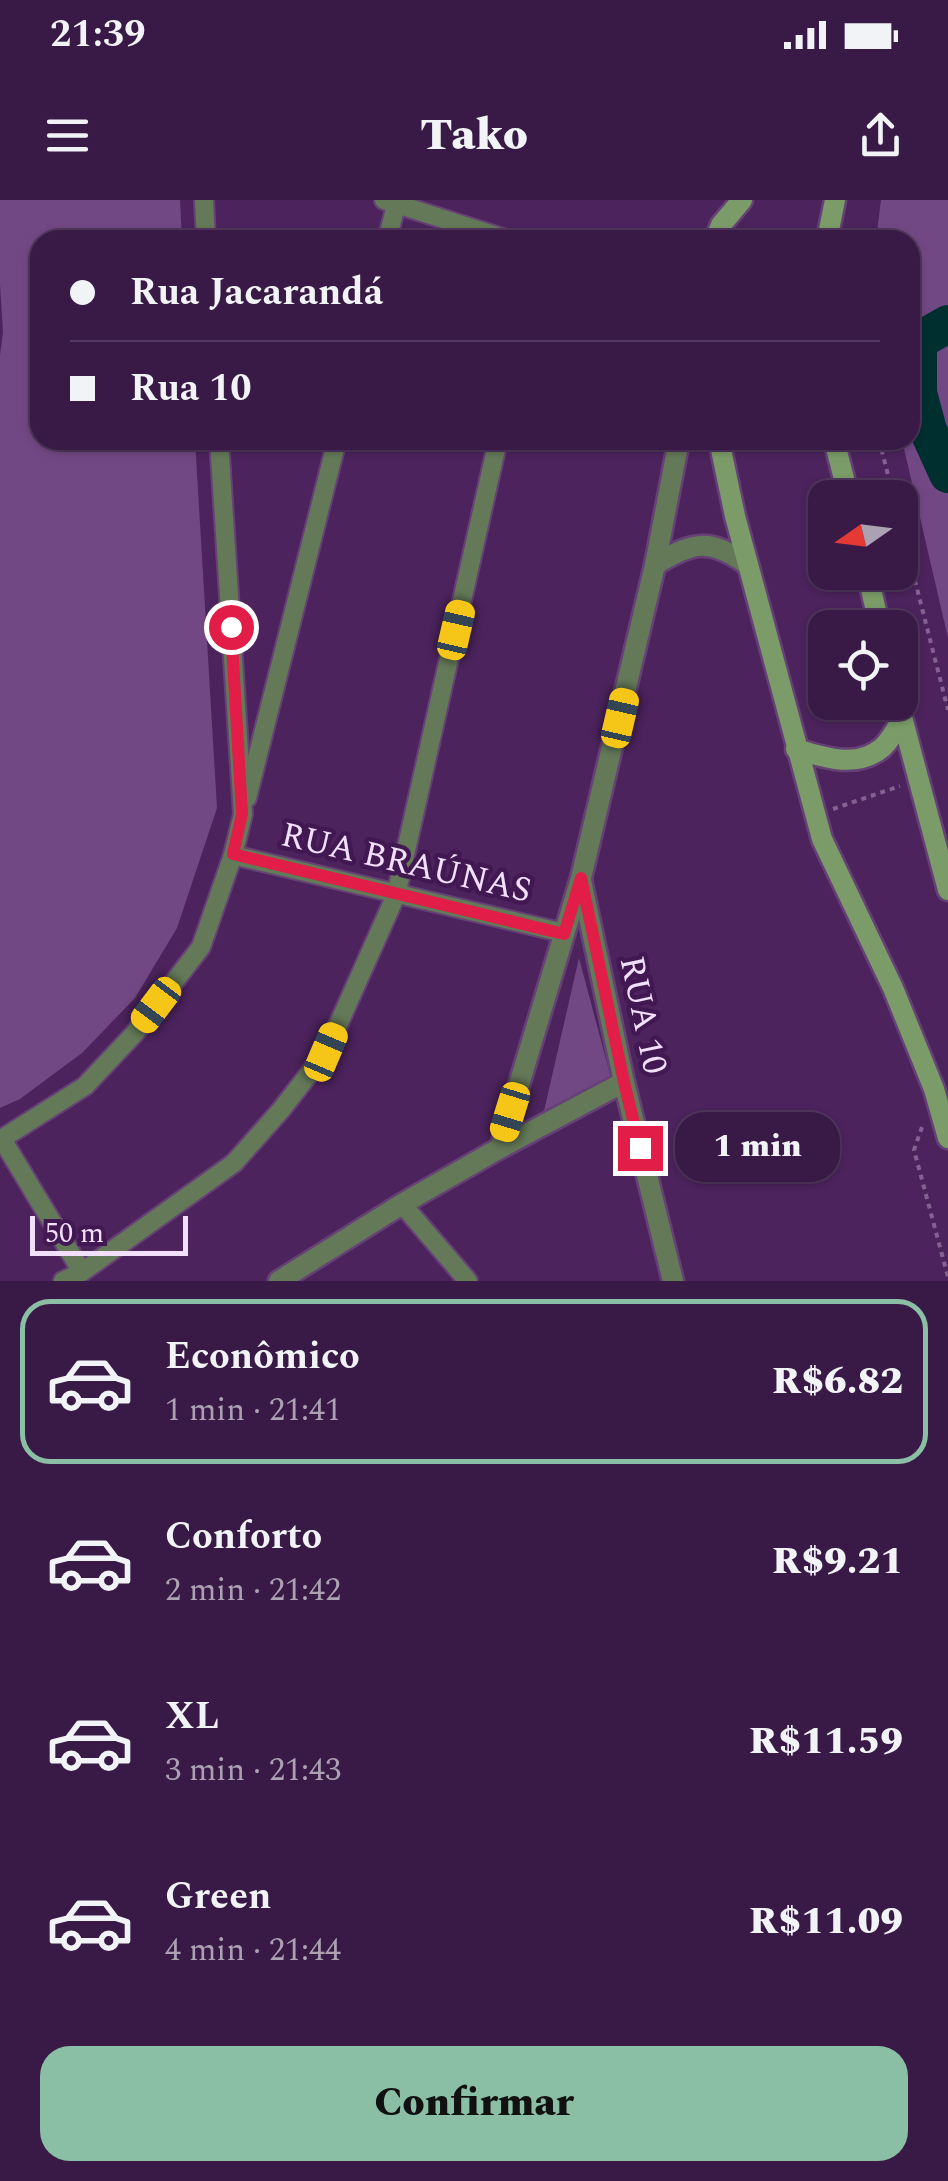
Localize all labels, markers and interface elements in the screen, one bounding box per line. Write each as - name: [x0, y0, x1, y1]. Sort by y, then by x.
- text: 21:39: [50, 6, 145, 64]
- text: Tako: [420, 101, 528, 170]
- icon: menu: [40, 108, 95, 163]
- icon: share: [853, 108, 908, 163]
- text: Rua Jacarandá: [130, 264, 383, 322]
- text: Rua 10: [130, 360, 252, 418]
- north arrow: [808, 480, 918, 590]
- map controls: [808, 480, 918, 720]
- car: [435, 597, 477, 663]
- route start: [209, 605, 254, 650]
- button: locate: [808, 610, 918, 720]
- car: [599, 685, 641, 751]
- street label: RUA BRAÚNAS: [276, 808, 536, 918]
- street label: RUA 10: [605, 951, 681, 1079]
- car: [126, 972, 186, 1038]
- car: [300, 1019, 352, 1085]
- car: [487, 1079, 533, 1145]
- callout: 1 min: [675, 1113, 840, 1183]
- text: 1 min: [713, 1122, 802, 1171]
- route end: [618, 1126, 663, 1171]
- scale bar: [30, 1211, 188, 1256]
- text: 50 m: [45, 1212, 104, 1255]
- text: Econômico: [165, 1328, 360, 1386]
- icon: car: [45, 1337, 135, 1427]
- text: R$6.82: [772, 1353, 903, 1411]
- text: 1 min · 21:41: [165, 1386, 341, 1435]
- text: Conforto: [165, 1508, 322, 1566]
- icon: car: [45, 1517, 135, 1607]
- text: R$9.21: [772, 1533, 903, 1591]
- text: 2 min · 21:42: [165, 1566, 341, 1615]
- text: XL: [165, 1688, 219, 1746]
- icon: car: [45, 1697, 135, 1787]
- text: R$11.59: [749, 1713, 903, 1771]
- text: 3 min · 21:43: [165, 1746, 341, 1795]
- text: Green: [165, 1868, 272, 1926]
- icon: car: [45, 1877, 135, 1967]
- text: R$11.09: [749, 1893, 903, 1951]
- text: 4 min · 21:44: [165, 1926, 341, 1975]
- button: Confirmar: [40, 2046, 908, 2161]

